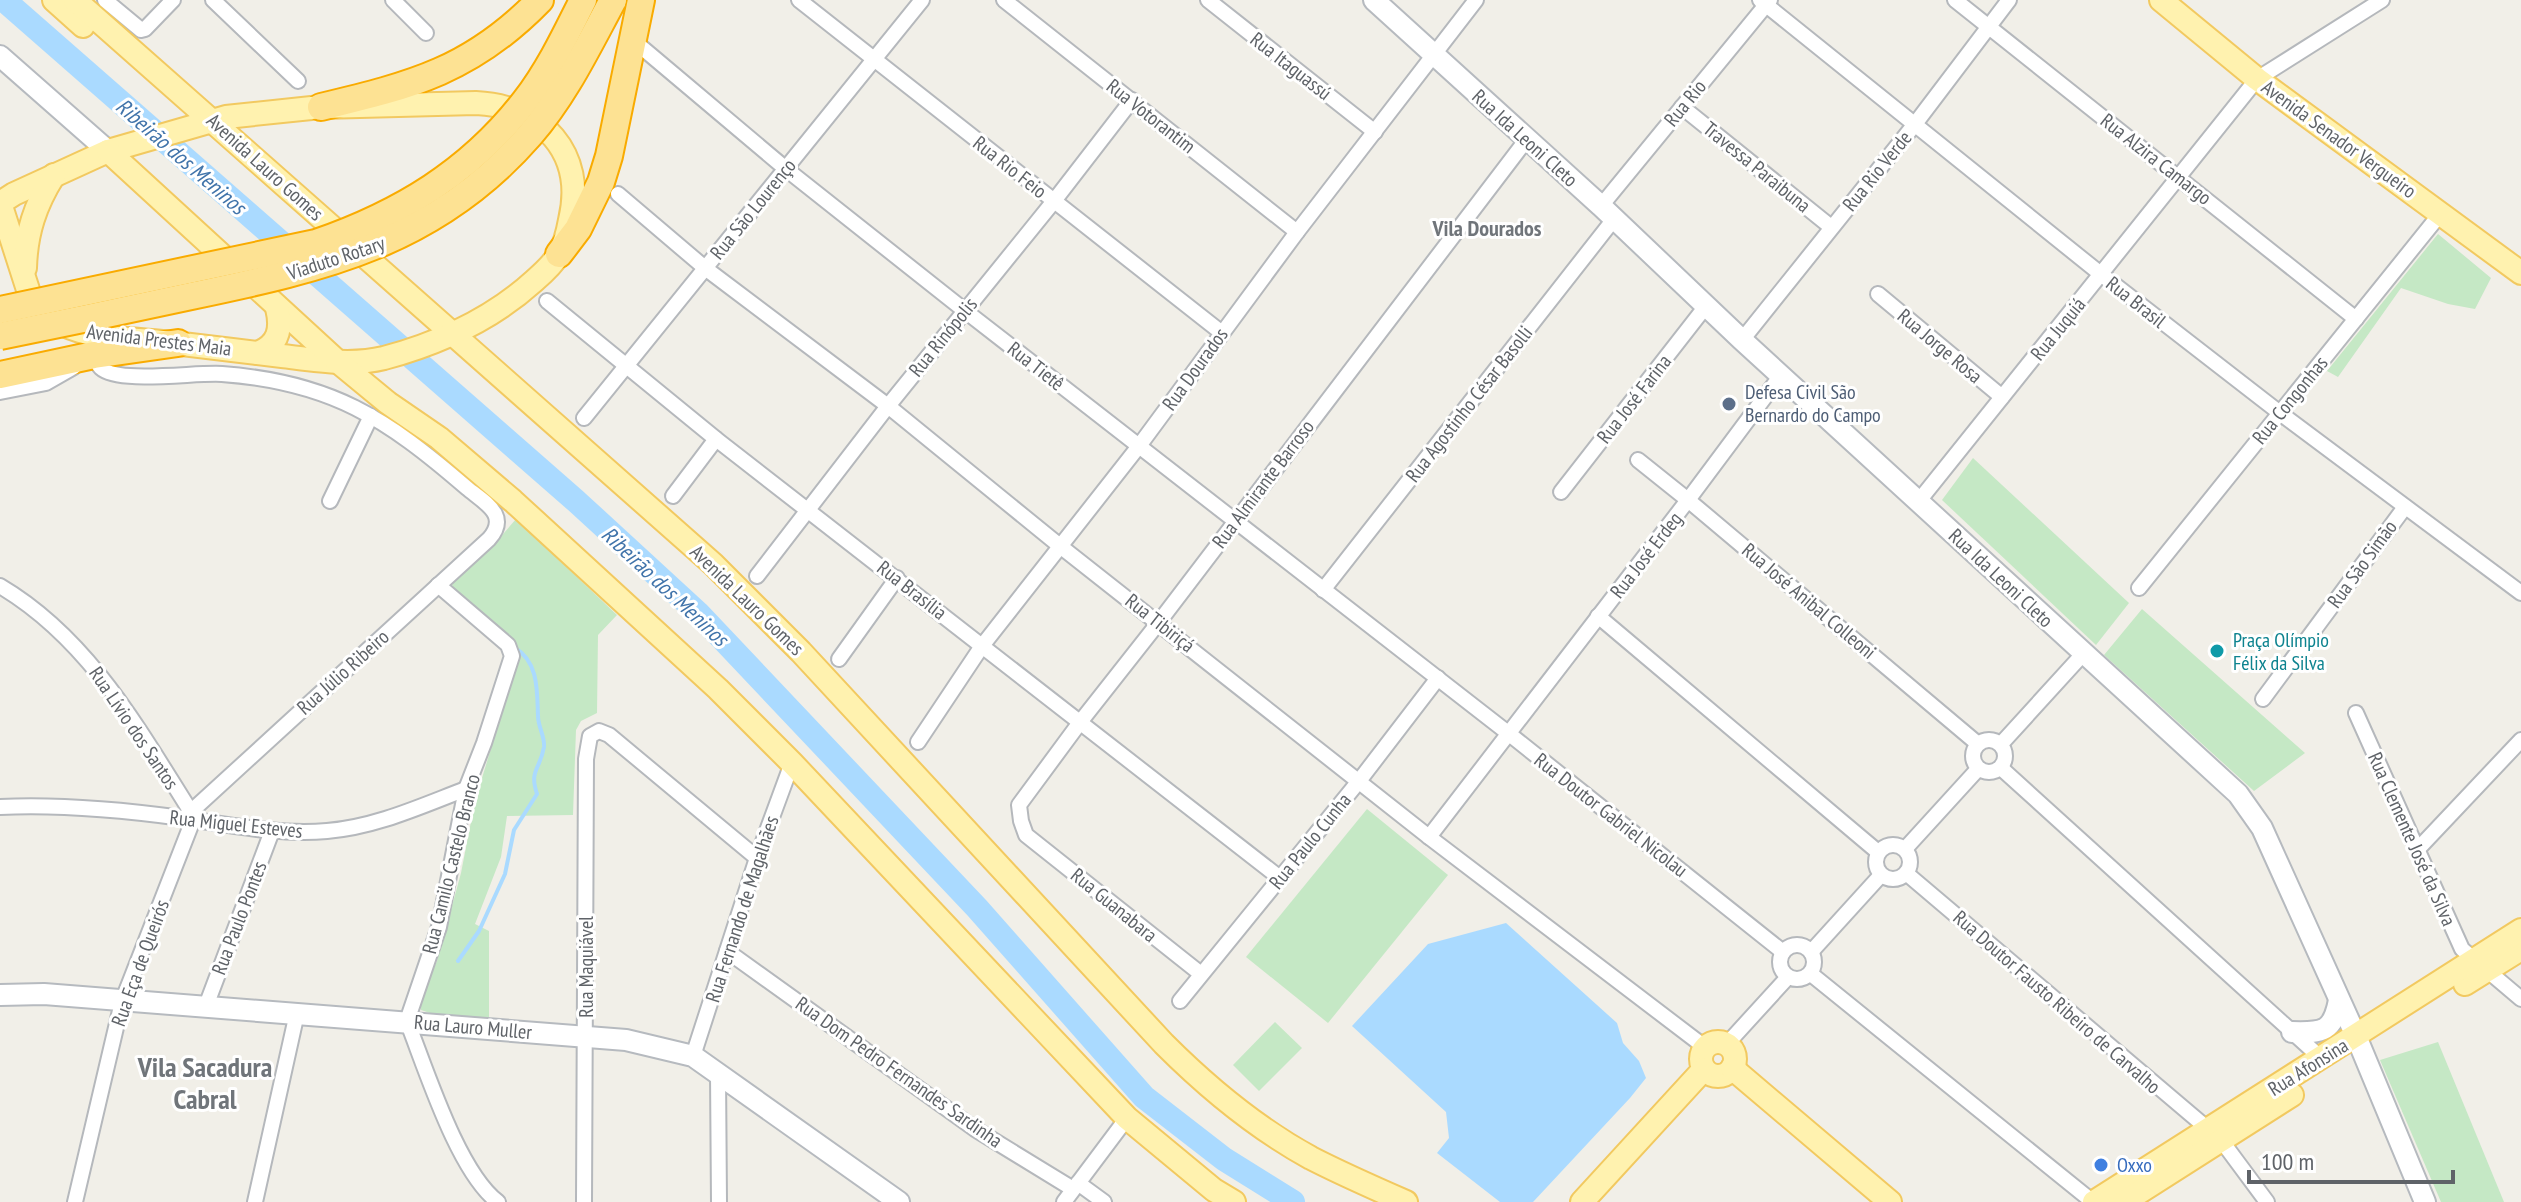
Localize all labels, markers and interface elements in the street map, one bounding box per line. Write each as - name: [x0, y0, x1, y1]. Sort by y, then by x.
- street label: Rua Itaguassú: [1245, 26, 1337, 106]
- street label: Rua Votorantim: [1101, 73, 1201, 159]
- street label: Rua Rio: [1658, 74, 1712, 132]
- street label: Avenida Senador Vergueiro: [2256, 74, 2422, 204]
- street label: Rua Ida Leoni Cleto: [1467, 84, 1583, 192]
- water label: Ribeirão dos Meninos: [110, 92, 254, 222]
- street label: Rua Alzira Camargo: [2095, 107, 2217, 211]
- street label: Avenida Lauro Gomes: [201, 108, 329, 226]
- street label: Travessa Paraibuna: [1698, 116, 1816, 218]
- street label: Rua Rio Verde: [1837, 126, 1917, 216]
- street label: Rua Rio Feio: [968, 130, 1052, 204]
- street label: Rua São Lourenço: [704, 153, 802, 265]
- district label: Vila Dourados: [1431, 214, 1542, 242]
- street label: Viaduto Rotary: [283, 230, 389, 286]
- street label: Rua Brasil: [2101, 270, 2172, 334]
- street label: Rua Rinópolis: [903, 292, 983, 382]
- street label: Rua Juquiá: [2025, 292, 2091, 366]
- street label: Rua Jorge Rosa: [1892, 303, 1988, 389]
- street label: Avenida Prestes Maia: [85, 318, 233, 362]
- street label: Rua Agostinho César Basolli: [1400, 321, 1538, 487]
- street label: Rua Dourados: [1156, 322, 1234, 415]
- street label: Rua Tietê: [1002, 336, 1070, 396]
- street label: Rua José Farina: [1591, 349, 1677, 449]
- street label: Rua Congonhas: [2246, 350, 2334, 449]
- place label: Defesa Civil São Bernardo do Campo: [1745, 379, 1881, 428]
- marker: Defesa Civil São Bernardo do Campo: [1720, 395, 1738, 413]
- street label: Rua Almirante Barroso: [1206, 415, 1320, 553]
- street label: Rua José Erdeg: [1604, 507, 1688, 603]
- street label: Rua São Simão: [2321, 515, 2403, 613]
- water label: Ribeirão dos Meninos: [596, 520, 736, 654]
- street label: Rua Ida Leoni Cleto: [1943, 523, 2059, 633]
- street label: Rua José Anibal Colleoni: [1737, 537, 1881, 665]
- street label: Avenida Lauro Gomes: [685, 539, 810, 661]
- street label: Rua Brasília: [872, 555, 952, 625]
- street label: Rua Tibiriçá: [1120, 588, 1200, 658]
- street label: Rua Júlio Ribeiro: [291, 624, 395, 720]
- place label: Praça Olímpio Félix da Silva: [2233, 627, 2329, 676]
- marker: Praça Olímpio Félix da Silva: [2208, 642, 2226, 660]
- street label: Rua Lívio dos Santos: [83, 662, 185, 795]
- street label: Rua Doutor Gabriel Nicolau: [1529, 747, 1693, 883]
- street label: Rua Clemente José da Silva: [2362, 748, 2462, 930]
- street label: Rua Camilo Castelo Branco: [416, 771, 486, 957]
- street label: Rua Paulo Cunha: [1263, 788, 1357, 894]
- street label: Rua Miguel Esteves: [168, 804, 304, 844]
- street label: Rua Fernando de Magalhães: [700, 812, 785, 1006]
- street label: Rua Paulo Pontes: [205, 857, 273, 978]
- street label: Rua Guanabara: [1065, 862, 1163, 948]
- street label: Rua Eça de Queirós: [105, 896, 175, 1030]
- street label: Rua Doutor Fausto Ribeiro de Carvalho: [1948, 905, 2166, 1099]
- street label: Rua Maquiável: [573, 916, 599, 1018]
- street label: Rua Dom Pedro Fernandes Sardinha: [790, 991, 1008, 1153]
- street label: Rua Lauro Muller: [413, 1009, 533, 1045]
- street label: Rua Afonsina: [2263, 1032, 2353, 1102]
- district label: Vila Sacadura Cabral: [137, 1048, 272, 1117]
- scale bar: [2249, 1134, 2453, 1184]
- text: 100 m: [2261, 1146, 2314, 1177]
- place label: Oxxo: [2117, 1152, 2152, 1178]
- marker: Oxxo: [2092, 1156, 2110, 1174]

